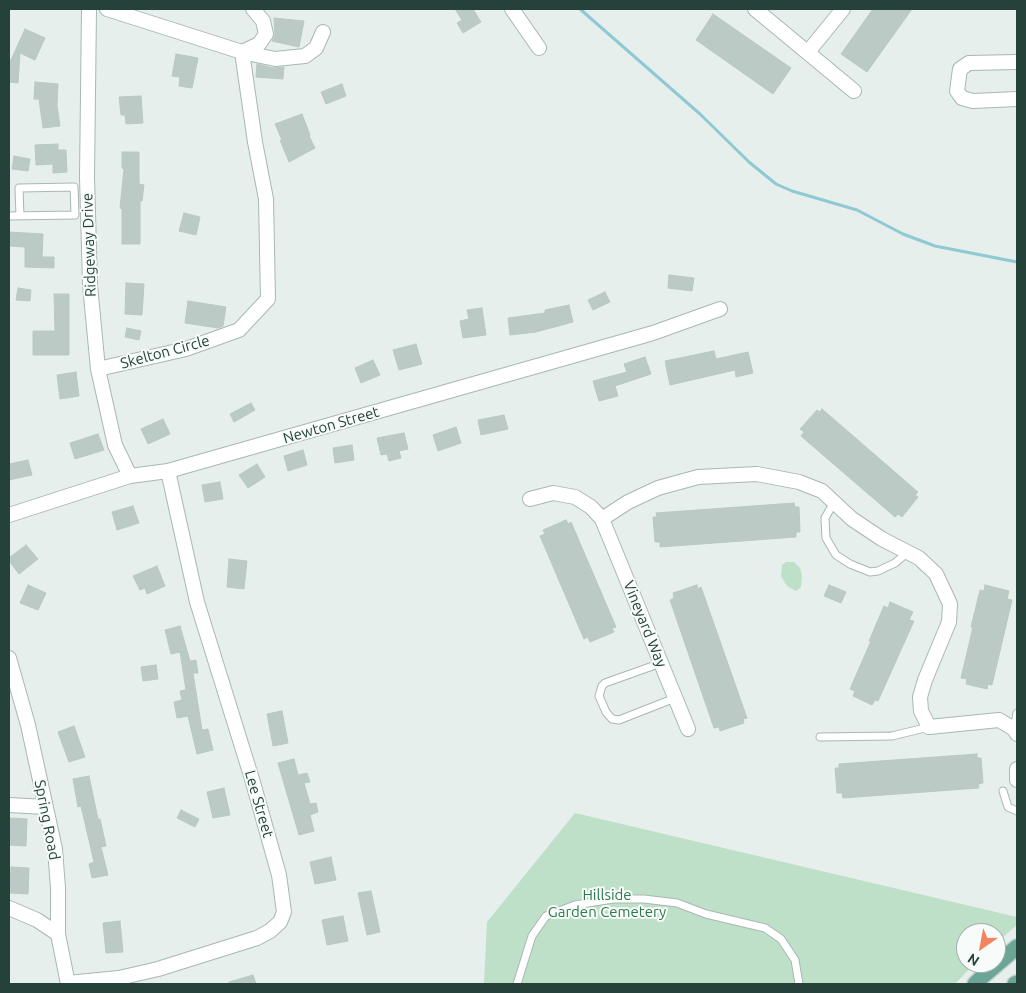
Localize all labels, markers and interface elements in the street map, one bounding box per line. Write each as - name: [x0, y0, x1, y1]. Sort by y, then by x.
- street label: Ridgeway Drive: [78, 193, 100, 297]
- street label: Skelton Circle: [118, 331, 212, 373]
- street label: Newton Street: [281, 403, 381, 447]
- street label: Vineyard Way: [619, 578, 671, 670]
- street label: Lee Street: [241, 768, 277, 840]
- street label: Spring Road: [30, 778, 64, 862]
- park label: Hillside Garden Cemetery: [548, 886, 666, 921]
- north arrow: [956, 923, 1006, 973]
- text: N: [965, 950, 982, 969]

